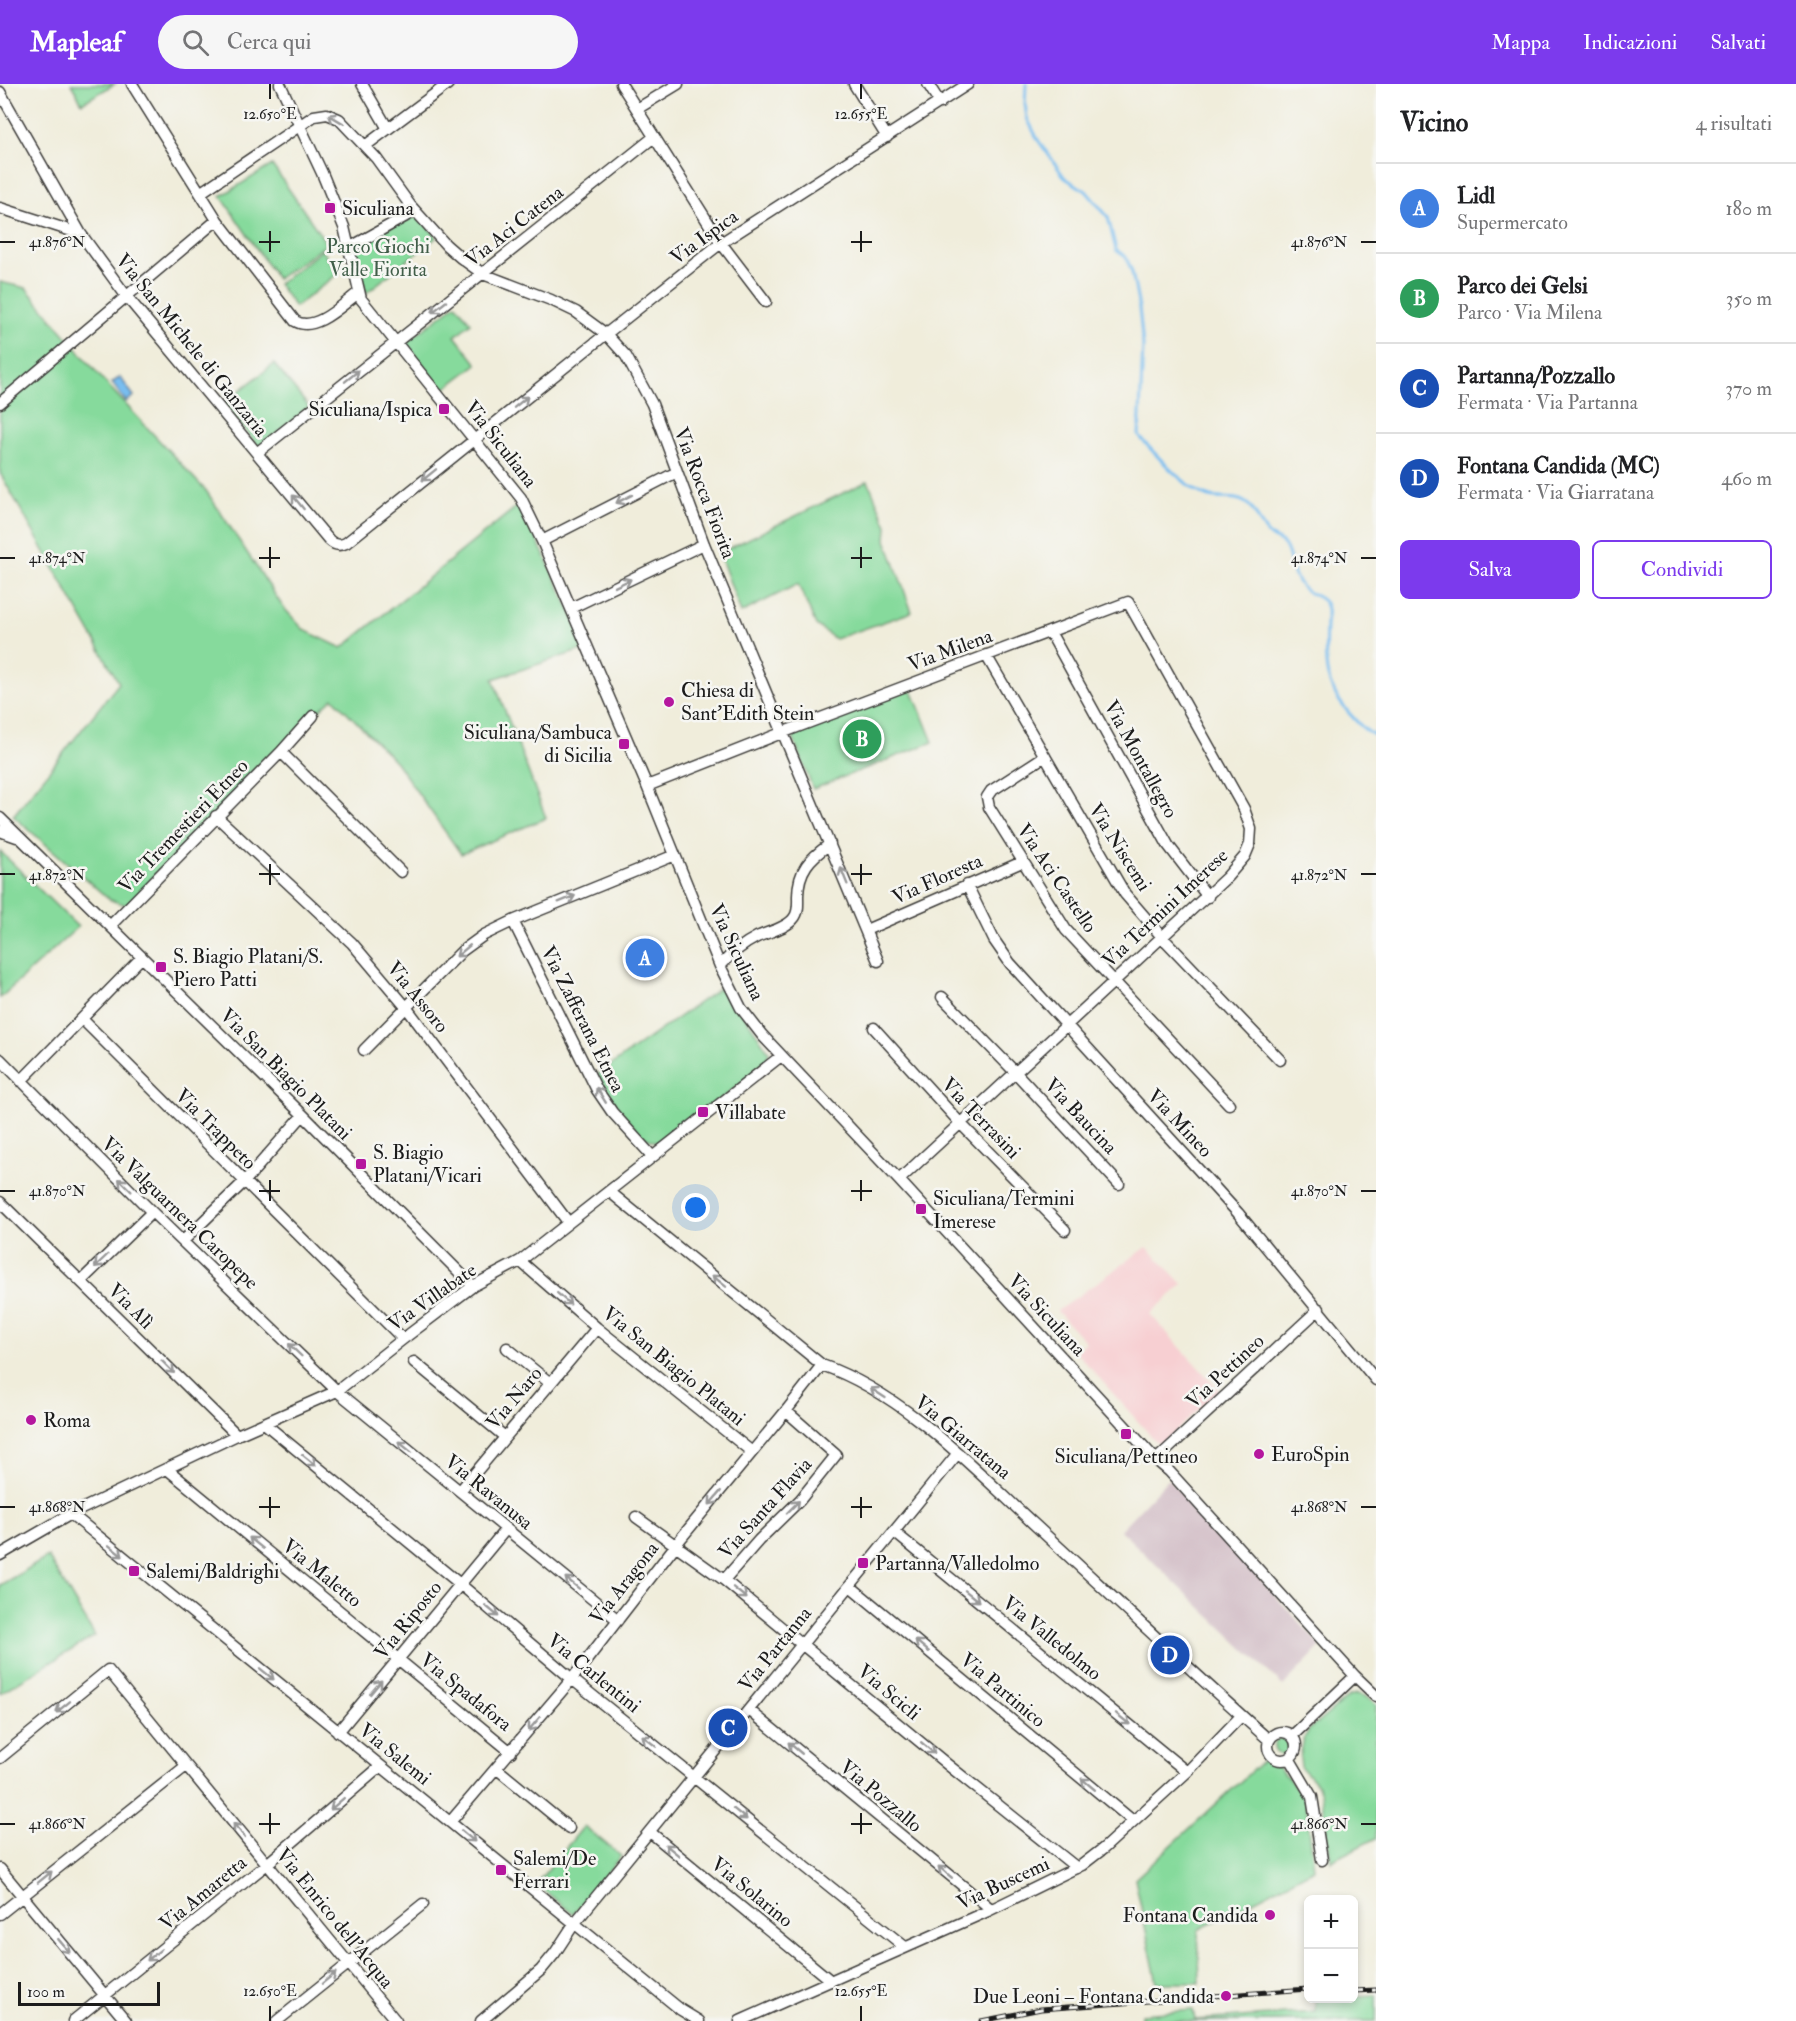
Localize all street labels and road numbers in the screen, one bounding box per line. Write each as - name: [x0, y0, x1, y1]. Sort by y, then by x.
- street label: Via Aci Catena: [460, 179, 569, 272]
- street label: Via Ispica: [665, 203, 744, 271]
- street label: Via San Michele di Ganzaria: [110, 248, 274, 442]
- street label: Via Siculiana: [459, 395, 543, 493]
- street label: Via Rocca Fiorita: [668, 424, 742, 563]
- street label: Via Milena: [904, 623, 997, 677]
- street label: Via Montallegro: [1098, 696, 1184, 822]
- street label: Via Tremestieri Etneo: [112, 754, 254, 898]
- street label: Via Niscemi: [1083, 798, 1157, 896]
- street label: Via Aci Castello: [1011, 819, 1103, 937]
- street label: Via Termini Imerese: [1097, 843, 1233, 973]
- street label: Via Floresta: [888, 848, 987, 910]
- street label: Via Siculiana: [704, 900, 771, 1005]
- street label: Via Zafferana Etnea: [535, 942, 631, 1097]
- street label: Via Assoro: [382, 956, 454, 1038]
- street label: Via San Biagio Platani: [215, 1003, 357, 1145]
- street label: Via Terrasini: [936, 1072, 1026, 1164]
- street label: Via Baucina: [1039, 1073, 1123, 1160]
- street label: Via Trappeto: [169, 1083, 262, 1176]
- street label: Via Mineo: [1142, 1083, 1218, 1163]
- street label: Via Valguarnera Caropepe: [95, 1131, 264, 1295]
- street label: Via Villabate: [383, 1257, 481, 1337]
- street label: Via Siculiana: [1002, 1269, 1092, 1362]
- street label: Via Alì: [103, 1278, 159, 1334]
- street label: Via San Biagio Platani: [598, 1301, 750, 1431]
- street label: Via Pettineo: [1181, 1328, 1269, 1414]
- street label: Via Naro: [480, 1361, 548, 1435]
- street label: Via Giarratana: [910, 1389, 1017, 1485]
- street label: Via Ravanusa: [440, 1449, 539, 1536]
- street label: Via Santa Flavia: [713, 1451, 818, 1564]
- street label: Via Maletto: [277, 1533, 367, 1613]
- street label: Via Aragona: [584, 1536, 665, 1629]
- street label: Via Riposto: [369, 1576, 448, 1665]
- street label: Via Valledolmo: [997, 1590, 1107, 1686]
- street label: Via Partanna: [733, 1601, 817, 1697]
- street label: Via Carlentini: [542, 1628, 646, 1718]
- street label: Via Spadafora: [414, 1647, 518, 1738]
- street label: Via Partinico: [955, 1647, 1051, 1733]
- street label: Via Scicli: [852, 1658, 926, 1726]
- street label: Via Salemi: [354, 1717, 436, 1791]
- street label: Via Pozzallo: [835, 1754, 927, 1838]
- street label: Via Enrico dell'Acqua: [271, 1843, 400, 1994]
- street label: Via Amaretta: [154, 1850, 252, 1936]
- street label: Via Solarino: [706, 1851, 798, 1933]
- street label: Via Buscemi: [953, 1851, 1053, 1915]

